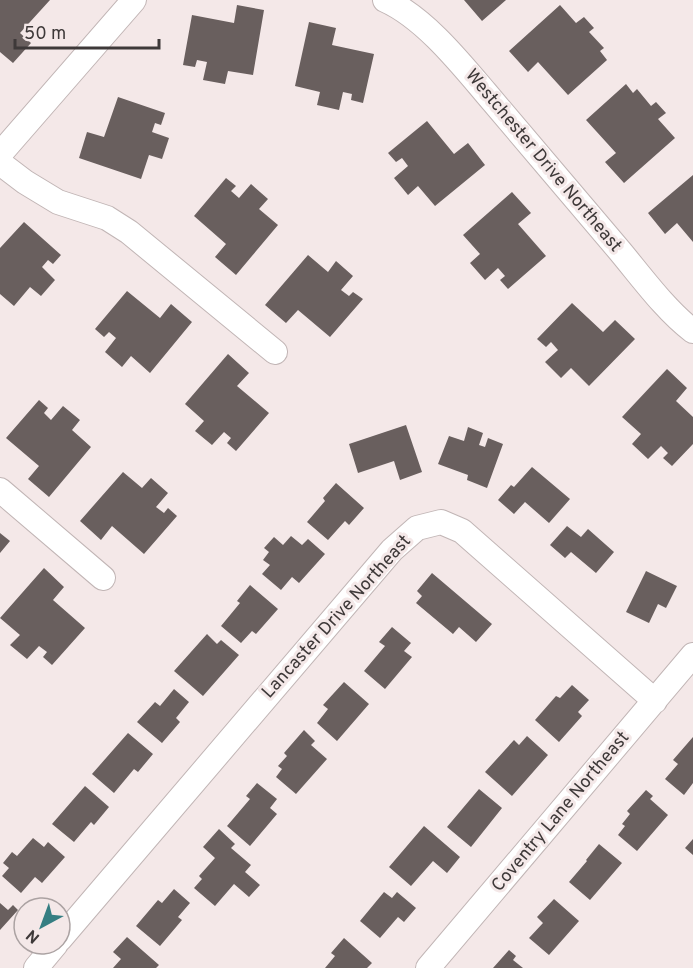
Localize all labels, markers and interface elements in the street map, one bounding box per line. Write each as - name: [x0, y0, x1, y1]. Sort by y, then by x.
- scale bar: [15, 12, 159, 50]
- text: 50 m: [24, 23, 66, 46]
- street label: Westchester Drive Northeast: [460, 65, 626, 257]
- street label: Lancaster Drive Northeast: [257, 530, 417, 704]
- street label: Coventry Lane Northeast: [487, 727, 635, 897]
- north arrow: [12, 896, 72, 956]
- text: N: [23, 924, 44, 947]

